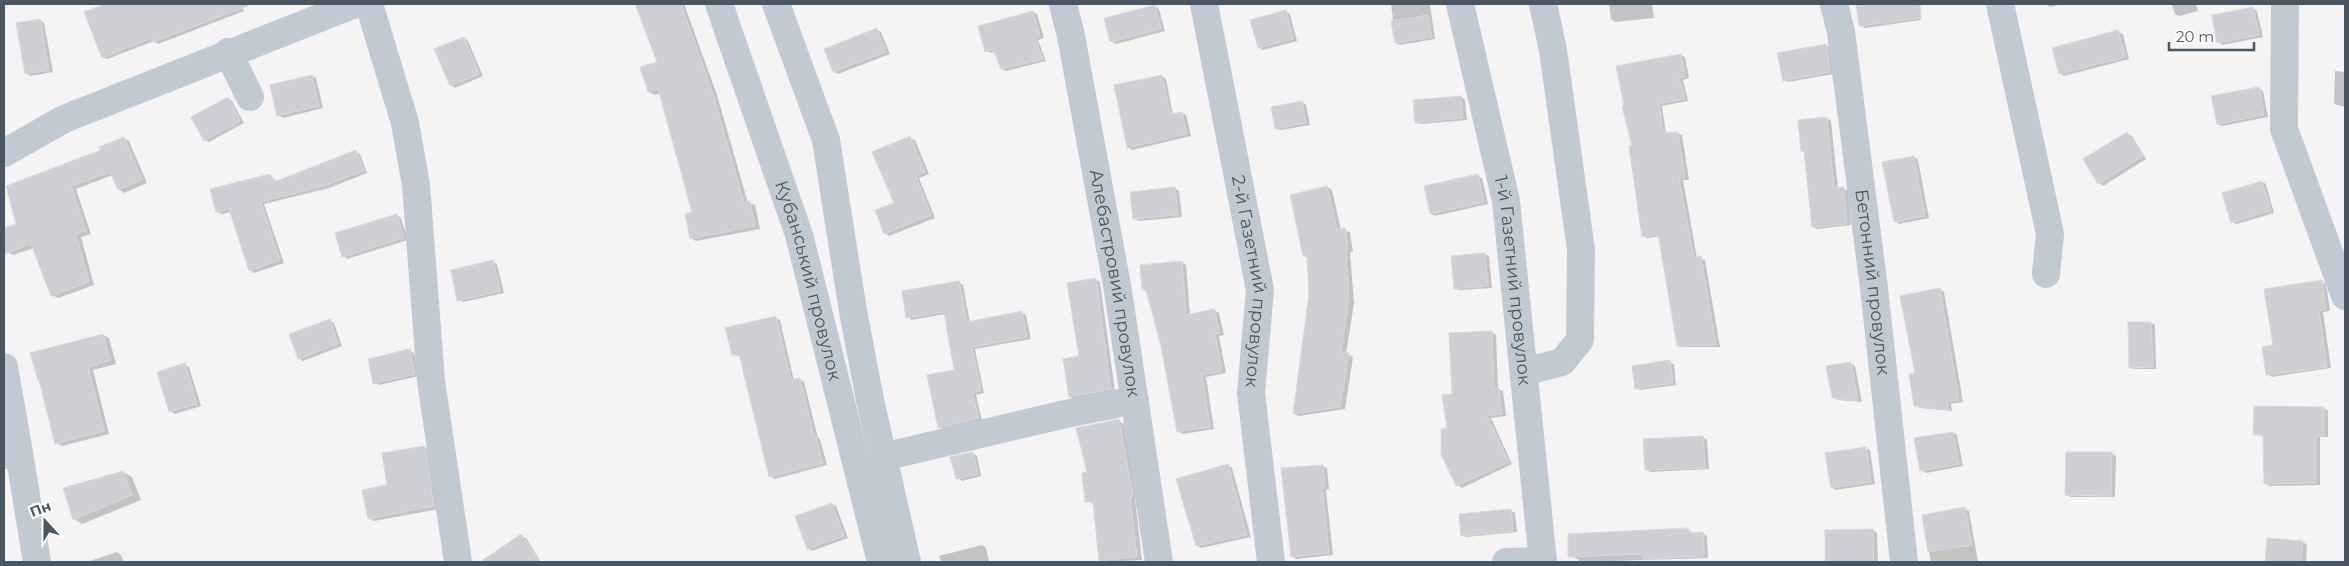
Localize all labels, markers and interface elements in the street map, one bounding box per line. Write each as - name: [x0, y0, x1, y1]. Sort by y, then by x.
- scale bar: [2169, 20, 2254, 52]
- text: 20 m: [2176, 27, 2214, 46]
- street label: Алебастровий провулок: [1085, 167, 1145, 399]
- street label: 2-й Газетний провулок: [1227, 173, 1271, 389]
- street label: 1-й Газетний провулок: [1489, 173, 1536, 387]
- street label: Кубанський провулок: [770, 178, 846, 384]
- street label: Бетонний провулок: [1850, 188, 1895, 377]
- north arrow: [20, 496, 70, 546]
- text: Пн: [27, 497, 53, 521]

